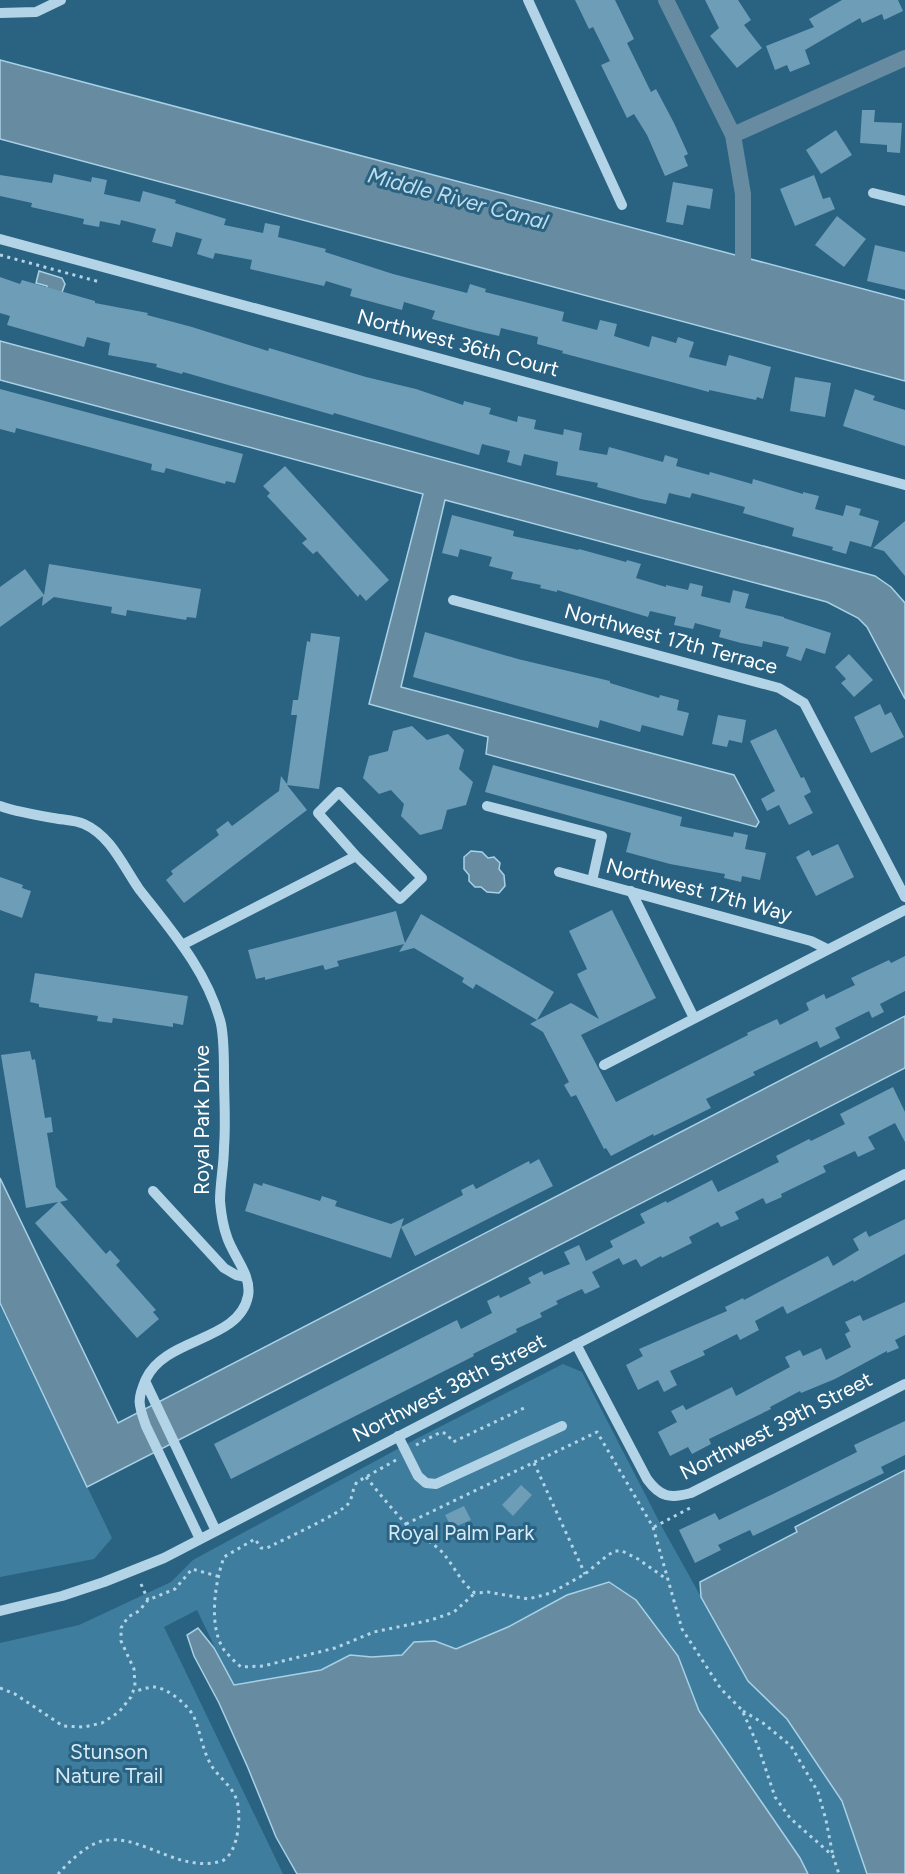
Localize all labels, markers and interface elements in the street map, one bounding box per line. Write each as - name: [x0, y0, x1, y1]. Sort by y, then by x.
- water label: Middle River Canal: [365, 161, 551, 236]
- street label: Northwest 36th Court: [355, 304, 562, 382]
- street label: Northwest 17th Terrace: [562, 598, 781, 679]
- street label: Northwest 17th Way: [603, 853, 795, 926]
- street label: Royal Park Drive: [189, 1045, 214, 1195]
- street label: Northwest 38th Street: [348, 1328, 550, 1447]
- street label: Northwest 39th Street: [675, 1366, 876, 1485]
- park label: Royal Palm Park: [388, 1520, 535, 1545]
- park label: Stunson Nature Trail: [55, 1739, 163, 1788]

